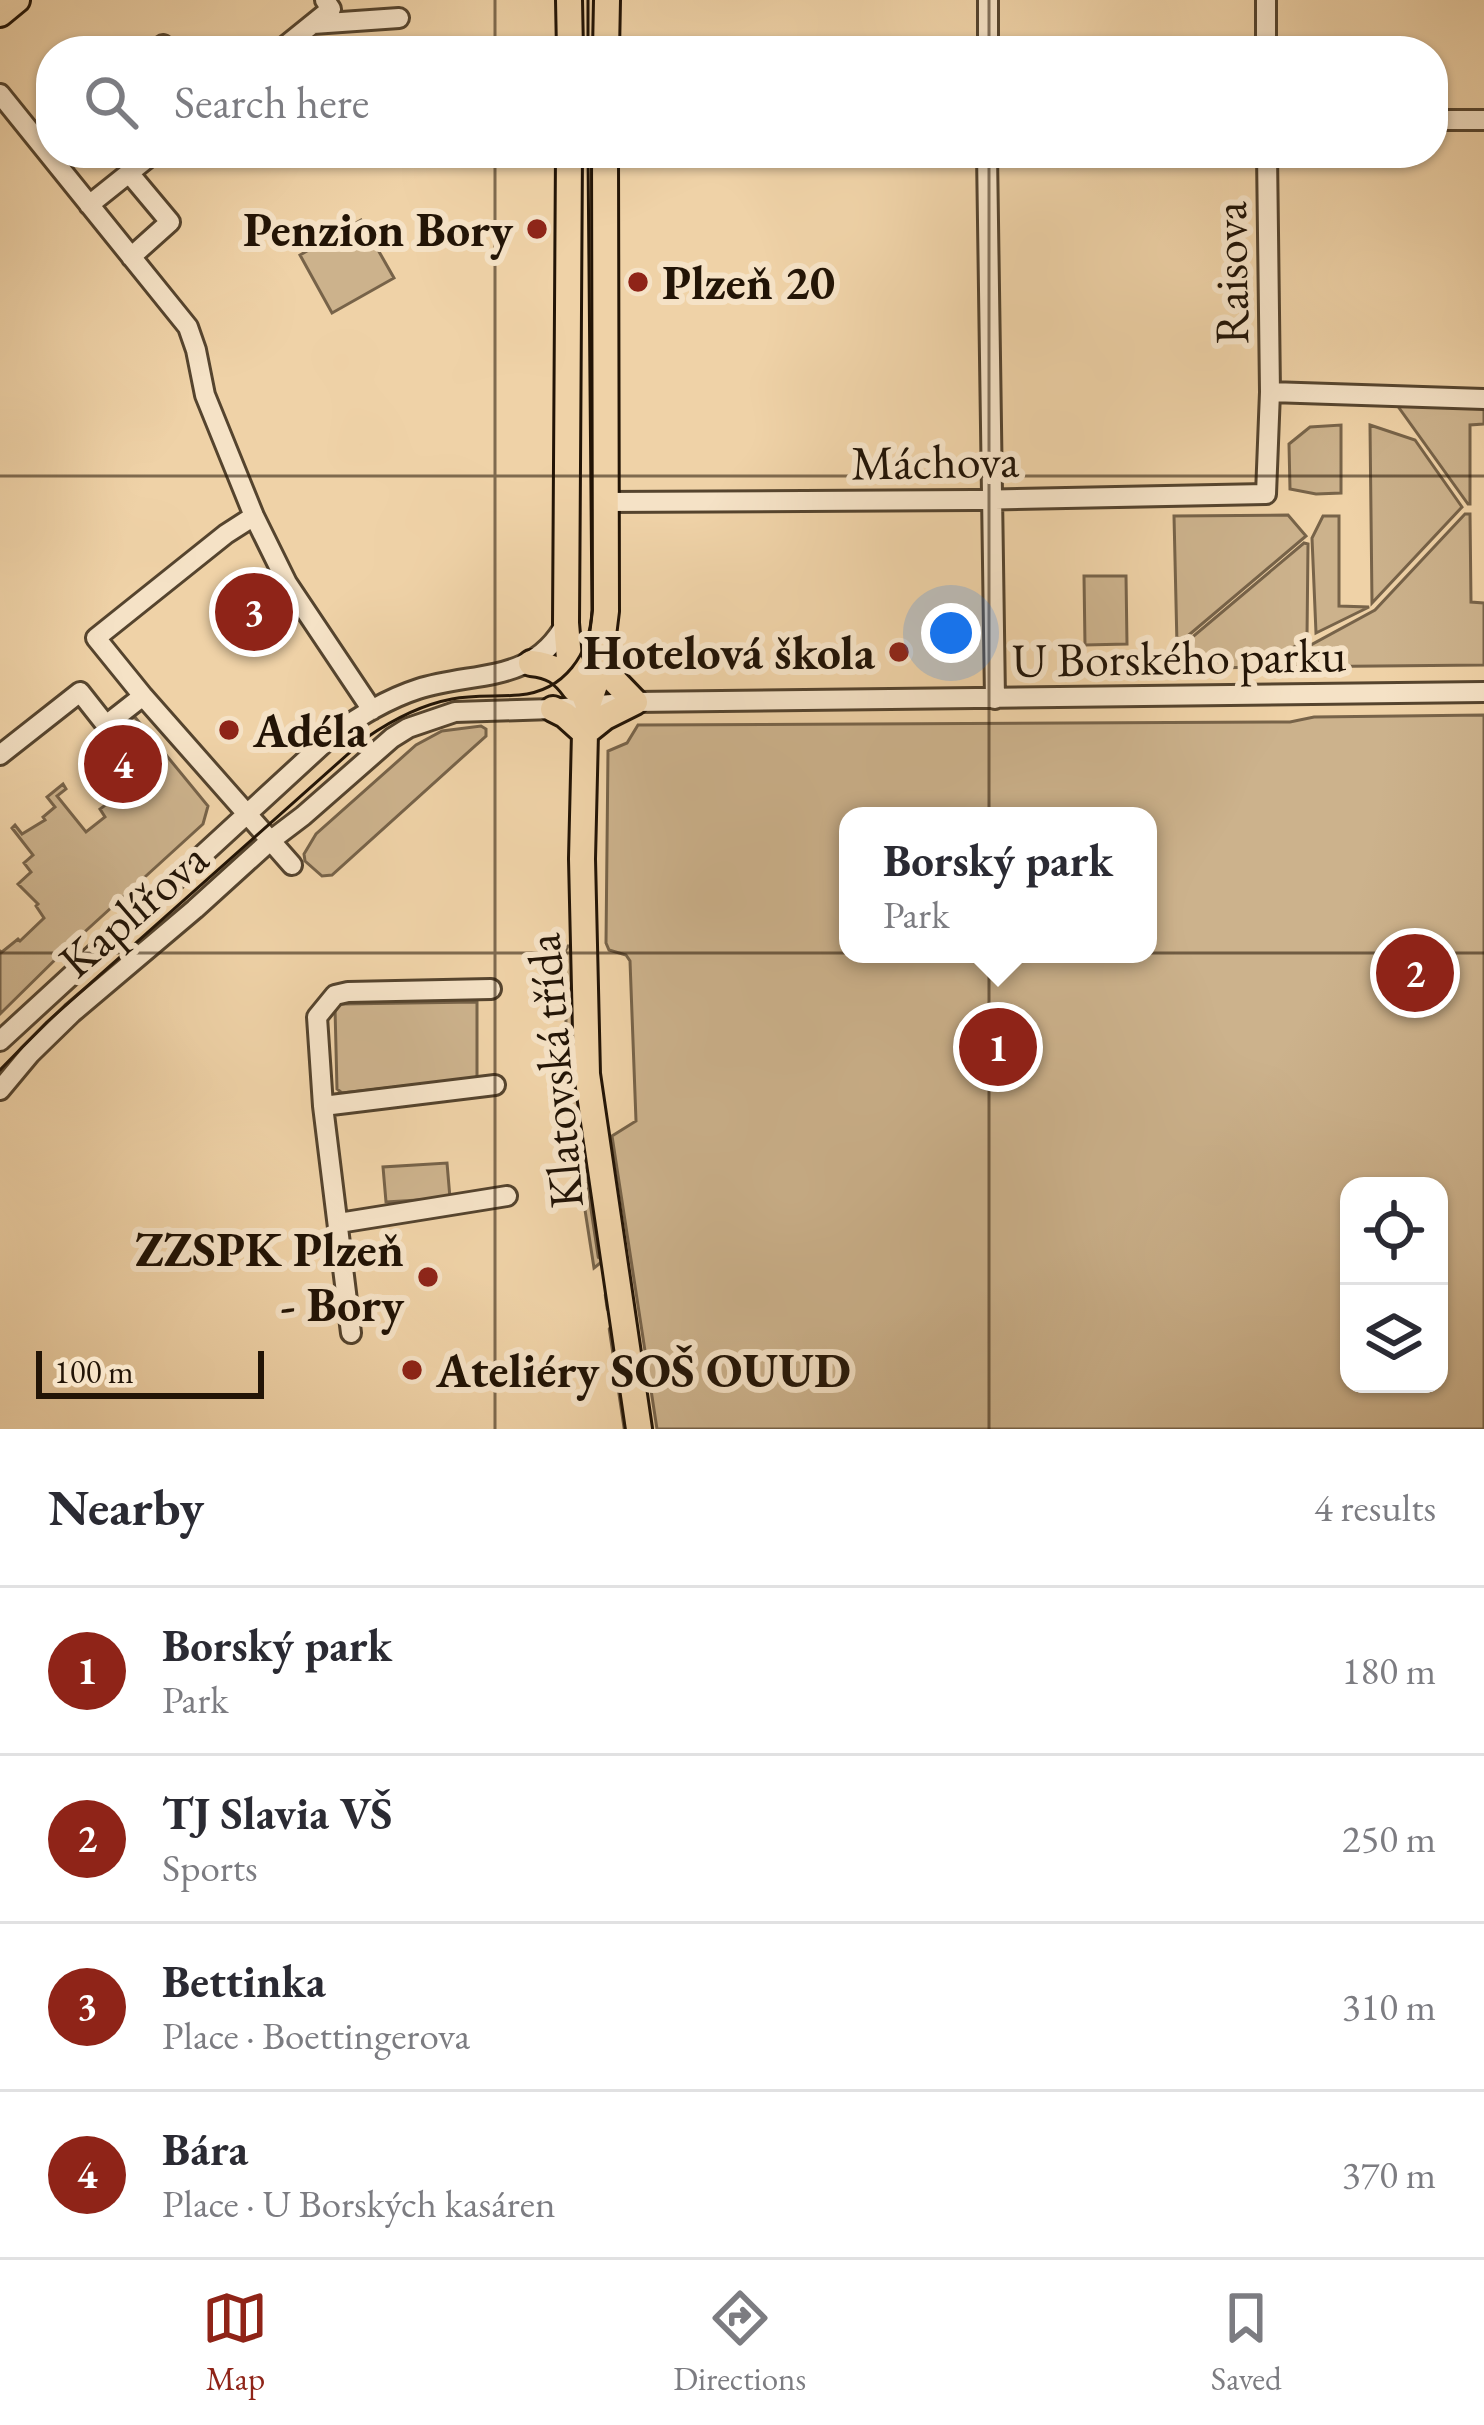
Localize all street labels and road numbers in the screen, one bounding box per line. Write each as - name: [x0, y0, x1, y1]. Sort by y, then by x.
- street label: Raisova: [1198, 200, 1262, 345]
- street label: Máchova: [850, 429, 1020, 493]
- street label: U Borského parku: [1011, 623, 1347, 691]
- street label: Kaplířova: [46, 827, 221, 991]
- street label: Klatovská třída: [511, 930, 597, 1211]

